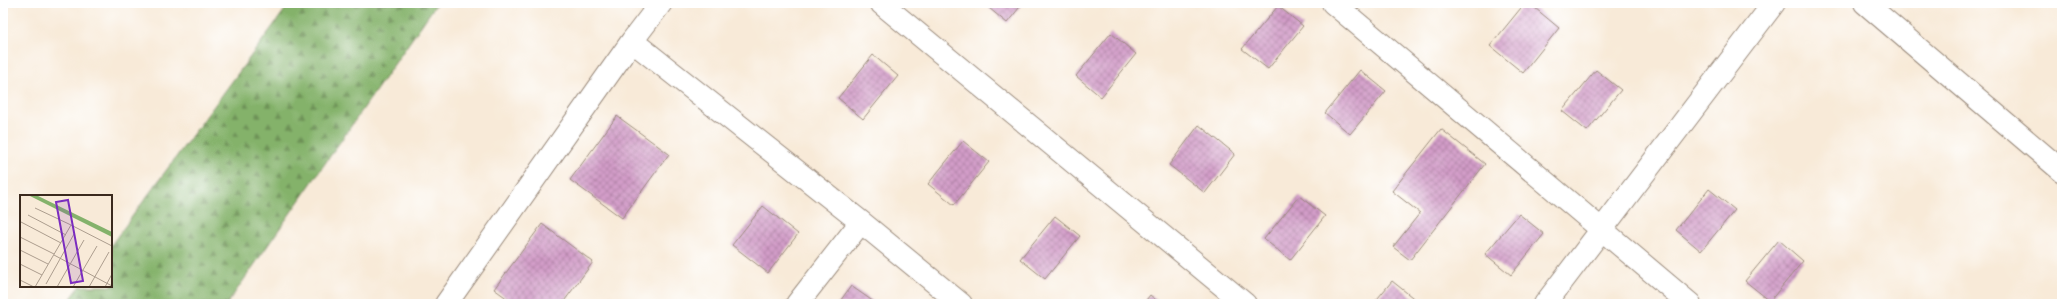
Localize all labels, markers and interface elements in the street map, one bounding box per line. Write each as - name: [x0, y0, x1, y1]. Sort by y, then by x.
- inset map: [20, 195, 112, 287]

